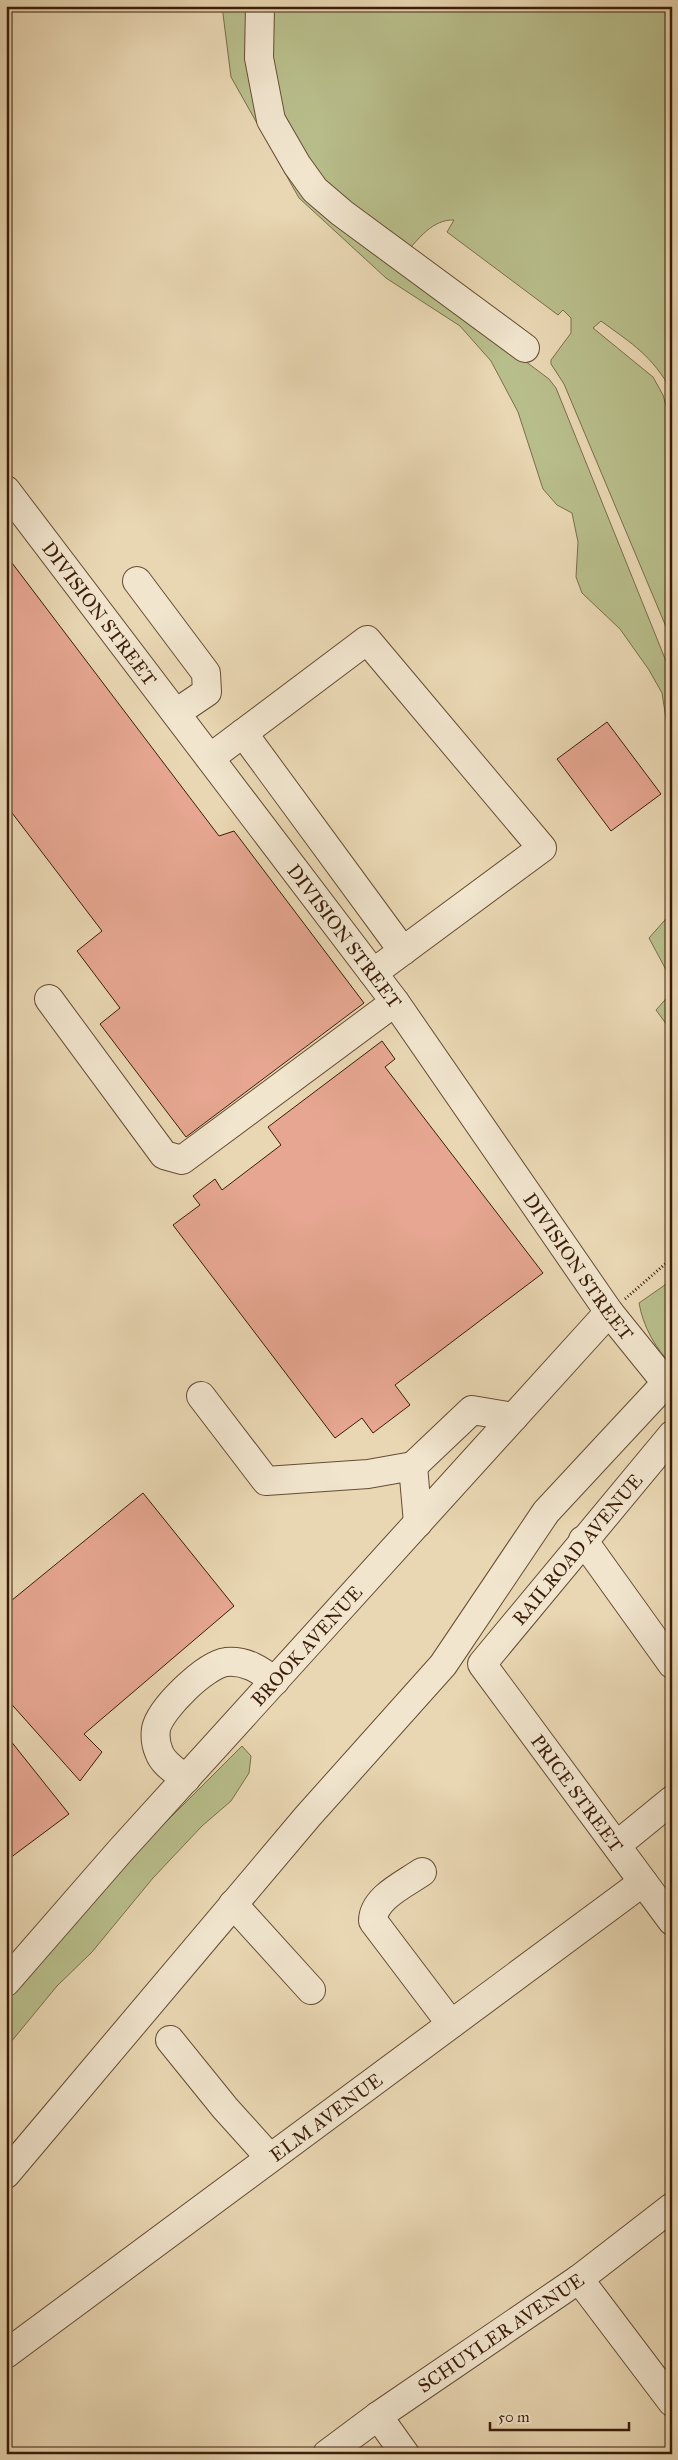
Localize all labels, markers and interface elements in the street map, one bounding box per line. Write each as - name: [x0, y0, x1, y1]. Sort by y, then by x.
- street label: DIVISION STREET: [37, 537, 162, 690]
- street label: DIVISION STREET: [282, 860, 407, 1013]
- street label: DIVISION STREET: [518, 1189, 638, 1345]
- street label: RAILROAD AVENUE: [507, 1469, 648, 1630]
- street label: BROOK AVENUE: [246, 1581, 367, 1711]
- street label: PRICE STREET: [526, 1730, 628, 1857]
- street label: ELM AVENUE: [265, 2068, 387, 2167]
- street label: SCHUYLER AVENUE: [413, 2268, 589, 2398]
- scale bar: [490, 2400, 629, 2432]
- text: 50 m: [498, 2408, 530, 2426]

